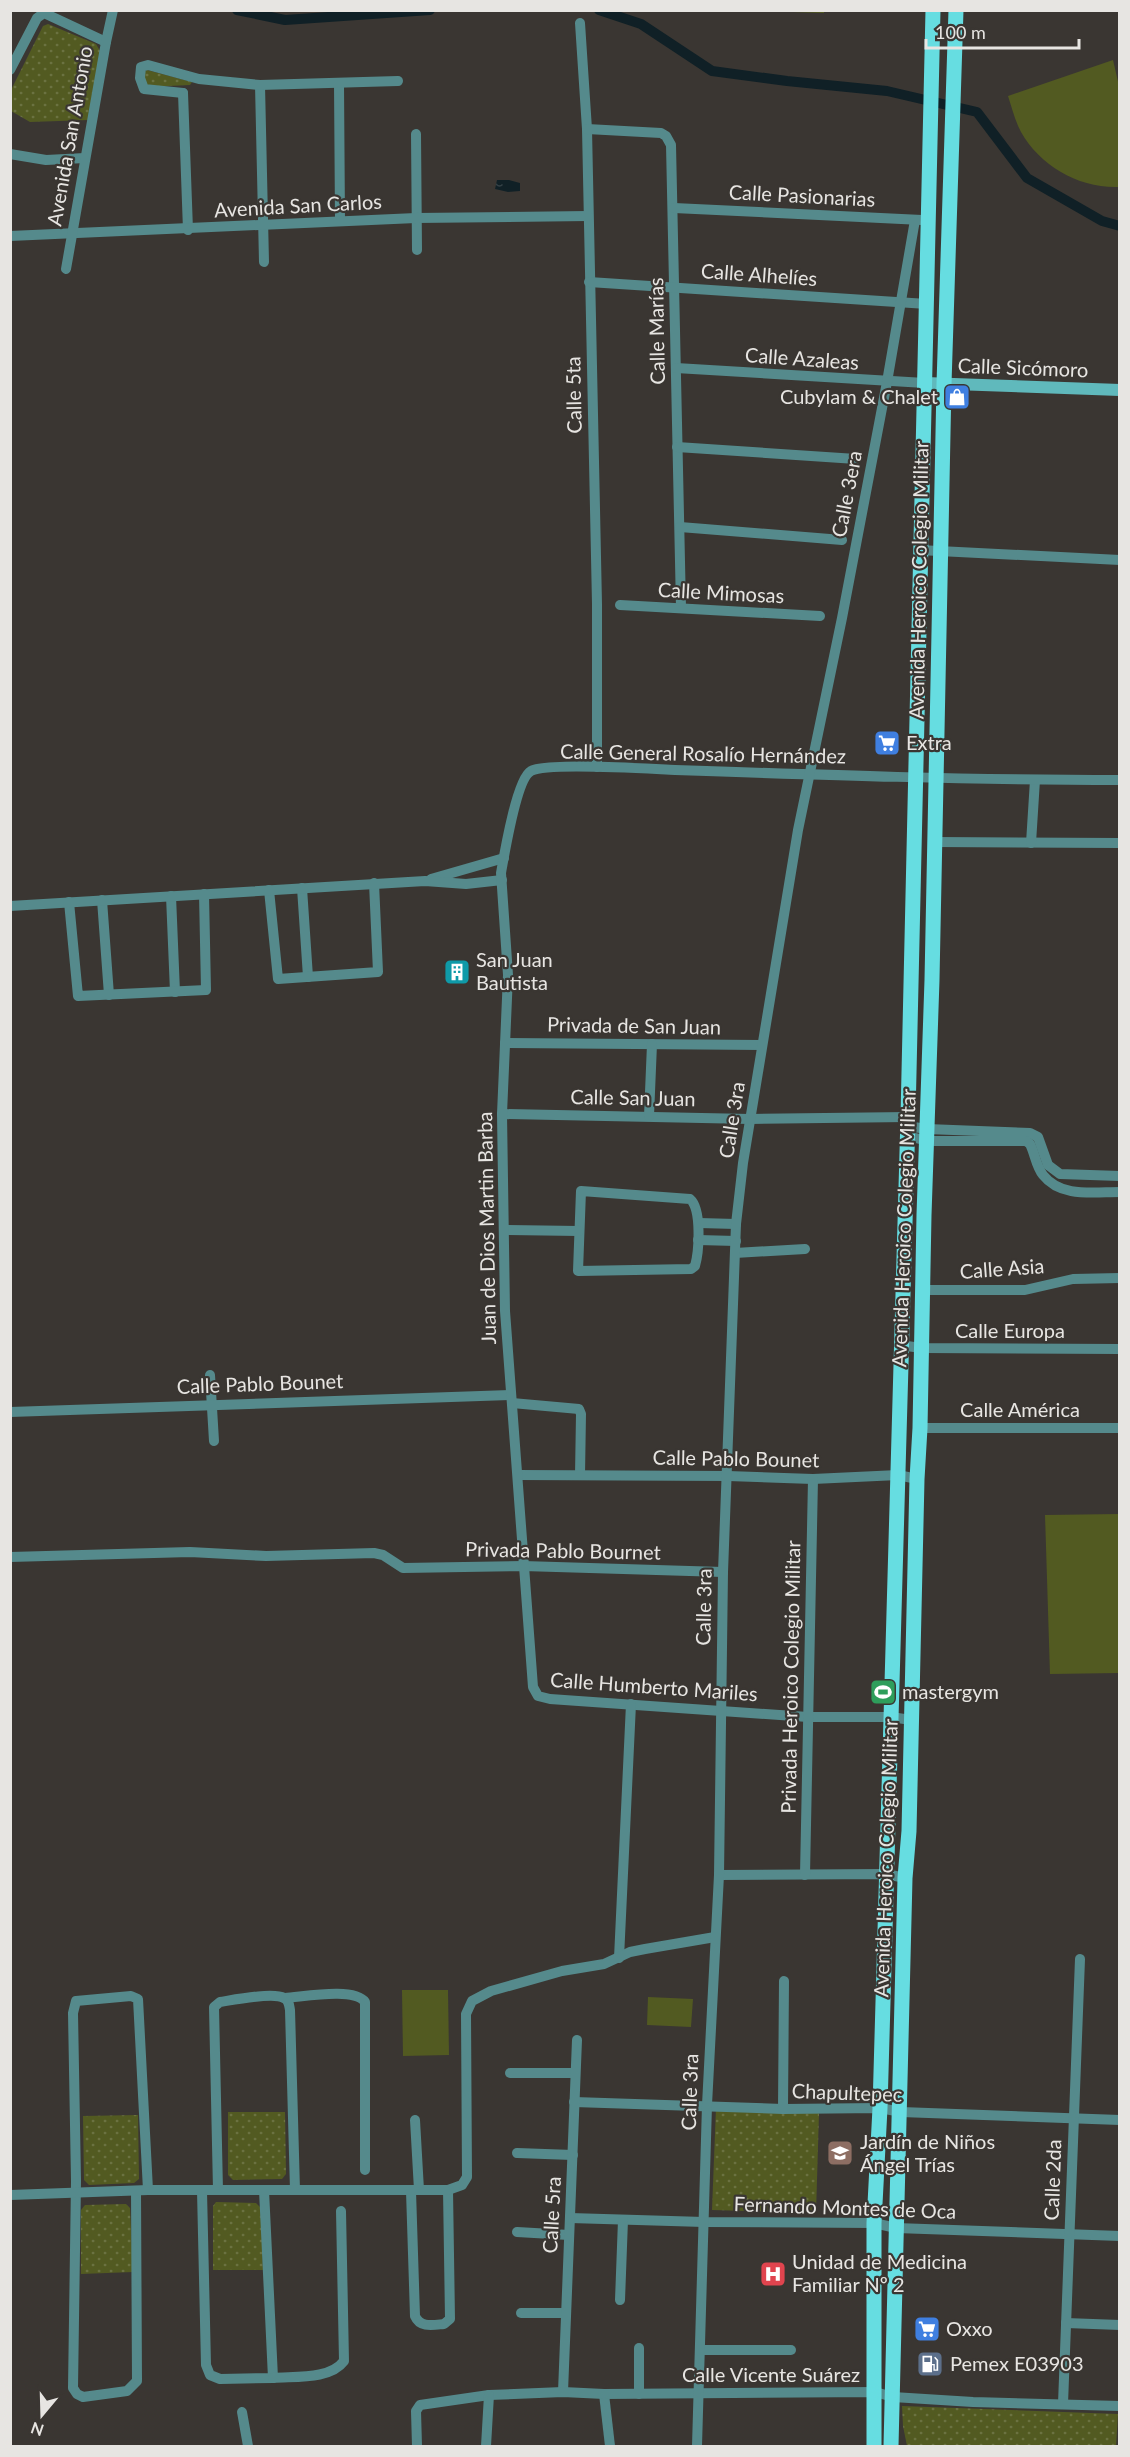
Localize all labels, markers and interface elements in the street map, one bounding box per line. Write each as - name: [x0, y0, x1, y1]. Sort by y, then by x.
- scale bar: [926, 12, 1079, 50]
- text: 100 m: [935, 21, 986, 43]
- street label: Avenida San Antonio: [41, 44, 97, 228]
- street label: Calle Pasionarias: [728, 179, 876, 211]
- street label: Avenida San Carlos: [214, 189, 382, 221]
- street label: Calle Alhelíes: [700, 258, 818, 290]
- street label: Calle Marías: [643, 277, 669, 385]
- street label: Calle Azaleas: [744, 342, 860, 374]
- street label: Calle Sicómoro: [957, 353, 1089, 381]
- street label: Calle 5ta: [560, 356, 586, 434]
- shop icon: Cubylam & Chalet: [942, 382, 972, 412]
- place label: Cubylam & Chalet: [780, 384, 938, 408]
- street label: Avenida Heroico Colegio Militar: [904, 440, 932, 719]
- street label: Calle 3era: [826, 449, 866, 539]
- street label: Calle Mimosas: [657, 577, 785, 607]
- supermarket icon: Extra: [872, 728, 902, 758]
- place label: Extra: [906, 730, 952, 754]
- street label: Calle General Rosalío Hernández: [560, 739, 846, 767]
- place label: San Juan Bautista: [476, 947, 553, 994]
- building icon: San Juan Bautista: [442, 957, 472, 987]
- street label: Privada de San Juan: [547, 1011, 721, 1039]
- street label: Calle 3ra: [713, 1080, 749, 1160]
- street label: Calle San Juan: [570, 1084, 696, 1110]
- street label: Avenida Heroico Colegio Militar: [886, 1088, 920, 1368]
- street label: Juan de Dios Martin Barba: [472, 1112, 500, 1344]
- street label: Calle Asia: [959, 1253, 1045, 1283]
- street label: Calle Europa: [955, 1318, 1065, 1342]
- street label: Calle Pablo Bounet: [176, 1368, 344, 1398]
- street label: Calle América: [960, 1397, 1080, 1421]
- street label: Calle Pablo Bounet: [653, 1445, 819, 1471]
- street label: Privada Pablo Bournet: [465, 1536, 661, 1564]
- street label: Privada Heroico Colegio Militar: [776, 1540, 804, 1814]
- street label: Calle 3ra: [690, 1568, 716, 1646]
- street label: Calle Humberto Mariles: [550, 1667, 759, 1705]
- sports icon: mastergym: [868, 1677, 898, 1707]
- place label: mastergym: [902, 1679, 999, 1703]
- street label: Avenida Heroico Colegio Militar: [868, 1718, 902, 1998]
- street label: Calle 3ra: [676, 2053, 702, 2131]
- street label: Chapultepec: [791, 2078, 903, 2106]
- place label: Jardín de Niños Ángel Trías: [860, 2129, 995, 2176]
- school or university icon: Jardín de Niños Ángel Trías: [825, 2138, 855, 2168]
- street label: Calle 2da: [1039, 2139, 1065, 2221]
- street label: Calle 5ra: [537, 2176, 565, 2254]
- street label: Fernando Montes de Oca: [733, 2191, 957, 2223]
- place label: Unidad de Medicina Familiar Nº 2: [792, 2249, 967, 2296]
- hospital icon: Unidad de Medicina Familiar Nº 2: [758, 2259, 788, 2289]
- supermarket icon: Oxxo: [912, 2314, 942, 2344]
- place label: Oxxo: [946, 2316, 993, 2340]
- fuel station icon: Pemex E03903: [915, 2349, 945, 2379]
- place label: Pemex E03903: [950, 2351, 1084, 2375]
- street label: Calle Vicente Suárez: [682, 2362, 860, 2386]
- north arrow: [12, 2385, 72, 2445]
- text: N: [28, 2419, 46, 2441]

